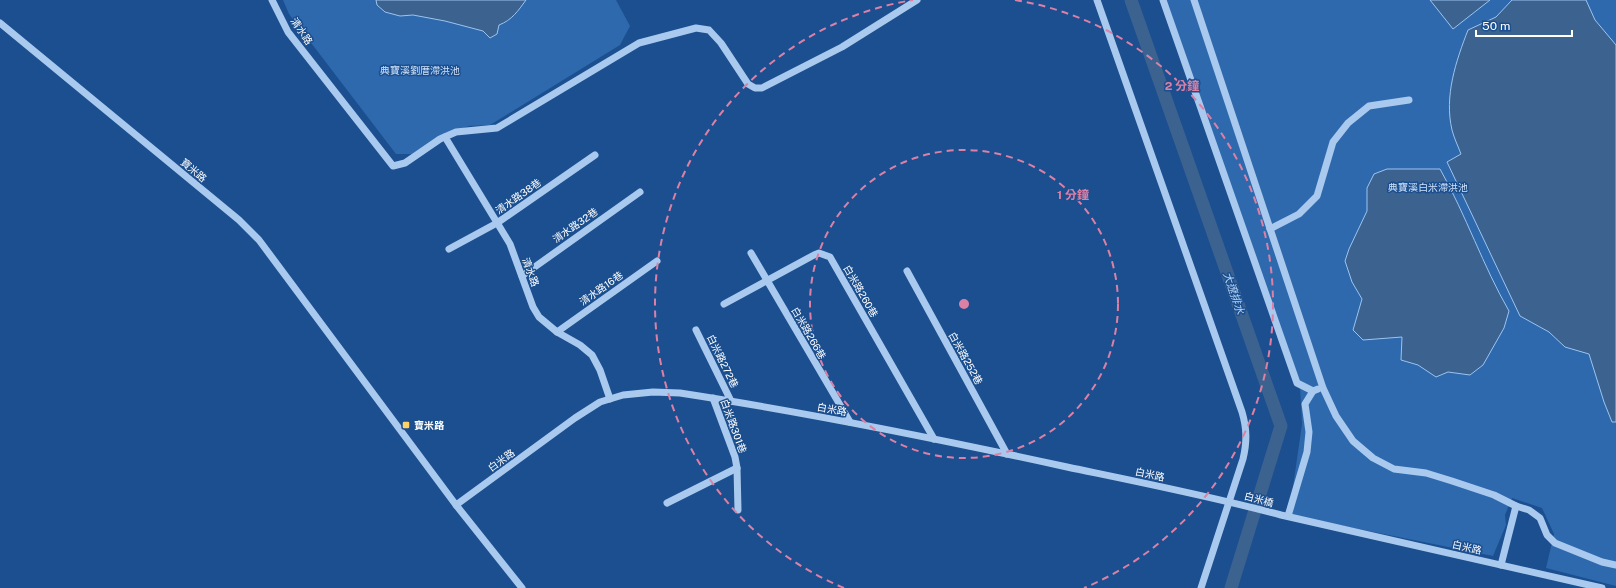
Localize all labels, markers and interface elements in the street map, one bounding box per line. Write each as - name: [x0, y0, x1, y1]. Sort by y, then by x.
- scale bar: [1476, 12, 1572, 38]
- street label: 清水路: [289, 15, 315, 47]
- text: 50 m: [1482, 19, 1510, 33]
- park label: 典寶溪劉厝滯洪池: [380, 64, 460, 76]
- text: 2 分鐘: [1165, 79, 1199, 93]
- street label: 寶米路: [179, 156, 209, 184]
- street label: 清水路38巷: [493, 176, 543, 216]
- park label: 典寶溪白米滯洪池: [1388, 181, 1468, 193]
- text: 1 分鐘: [1057, 188, 1089, 202]
- street label: 清水路32巷: [550, 205, 600, 245]
- street label: 清水路: [520, 256, 542, 288]
- street label: 白米路260巷: [841, 263, 881, 319]
- street label: 清水路16巷: [577, 269, 625, 307]
- water label: 大遼排水: [1221, 270, 1247, 317]
- centre of rings: [957, 297, 971, 311]
- street label: 白米路266巷: [789, 305, 829, 361]
- street label: 白米路252巷: [947, 330, 985, 386]
- street label: 白米路272巷: [705, 332, 741, 390]
- street label: 白米路301巷: [719, 397, 749, 455]
- street label: 白米路: [816, 400, 848, 418]
- place label: 寶米路: [414, 419, 445, 431]
- marker: 寶米路: [401, 420, 411, 430]
- street label: 白米路: [485, 446, 517, 474]
- street label: 白米路: [1134, 465, 1166, 483]
- street label: 白米橋: [1243, 489, 1275, 509]
- street label: 白米路: [1451, 538, 1483, 556]

